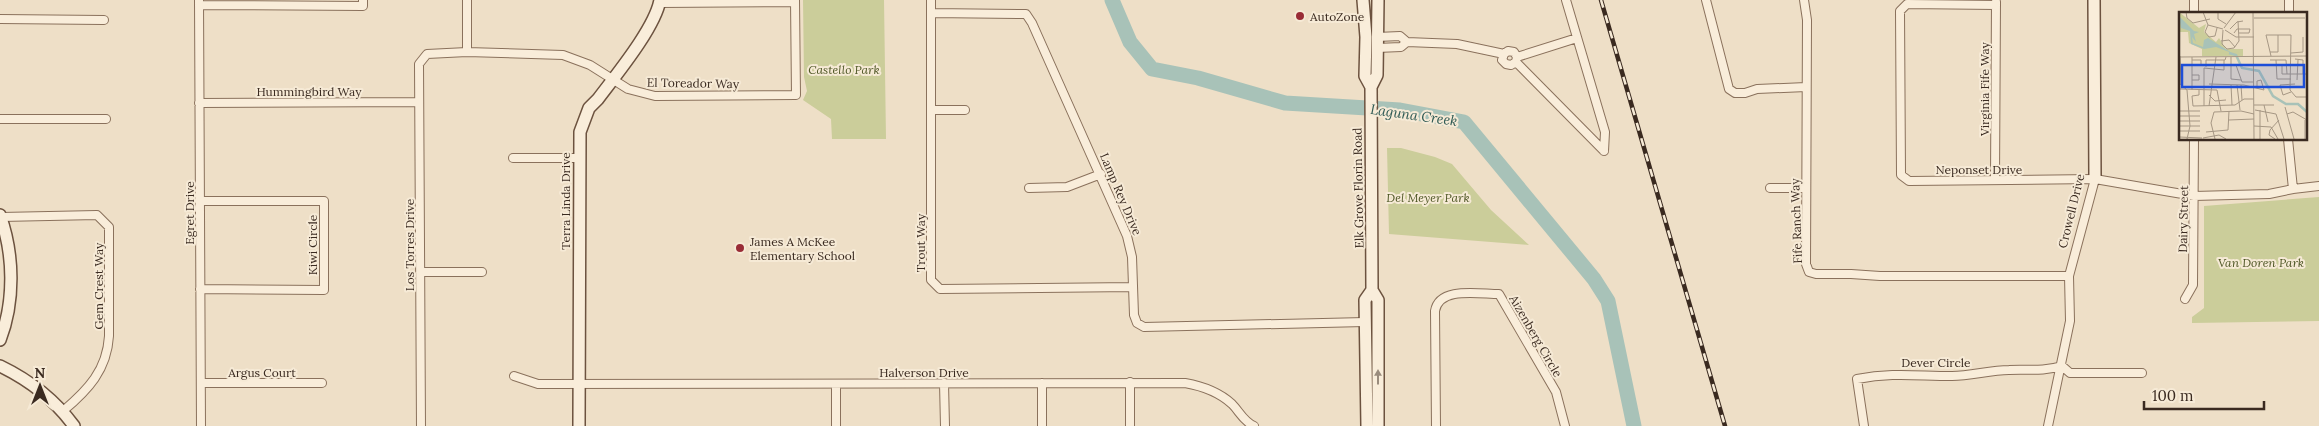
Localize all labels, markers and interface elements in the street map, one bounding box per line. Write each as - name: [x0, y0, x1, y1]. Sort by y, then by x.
- place label: AutoZone: [1309, 9, 1365, 24]
- marker: AutoZone: [1294, 10, 1306, 22]
- inset map: [2179, 12, 2306, 140]
- street label: Virginia Fife Way: [1977, 41, 1992, 137]
- park label: Castello Park: [808, 62, 880, 77]
- street label: El Toreador Way: [647, 75, 740, 91]
- street label: Hummingbird Way: [256, 84, 362, 99]
- water label: Laguna Creek: [1369, 100, 1459, 130]
- street label: Elk Grove Florin Road: [1349, 127, 1367, 249]
- street label: Lamp Rey Drive: [1097, 151, 1145, 238]
- street label: Terra Linda Drive: [558, 152, 573, 250]
- street label: Neponset Drive: [1936, 162, 2023, 177]
- street label: Crowell Drive: [2055, 172, 2088, 250]
- street label: Fife Ranch Way: [1787, 178, 1805, 264]
- street label: Egret Drive: [182, 181, 197, 245]
- street label: Dairy Street: [2175, 185, 2191, 253]
- park label: Del Meyer Park: [1386, 190, 1470, 205]
- street label: Los Torres Drive: [402, 198, 417, 291]
- street label: Trout Way: [913, 213, 928, 272]
- street label: Kiwi Circle: [305, 214, 320, 275]
- place label: James A McKee Elementary School: [749, 234, 855, 263]
- street label: Gem Crest Way: [91, 242, 106, 329]
- marker: James A McKee Elementary School: [734, 242, 746, 254]
- park label: Van Doren Park: [2218, 255, 2304, 270]
- street label: Aizenberg Circle: [1506, 291, 1566, 380]
- street label: Dever Circle: [1901, 355, 1971, 370]
- north arrow: [15, 361, 65, 411]
- text: N: [35, 364, 46, 382]
- street label: Argus Court: [227, 365, 296, 380]
- street label: Halverson Drive: [879, 365, 969, 380]
- one-way arrow: [1374, 369, 1382, 385]
- scale bar: [2144, 378, 2264, 410]
- text: 100 m: [2152, 386, 2193, 405]

